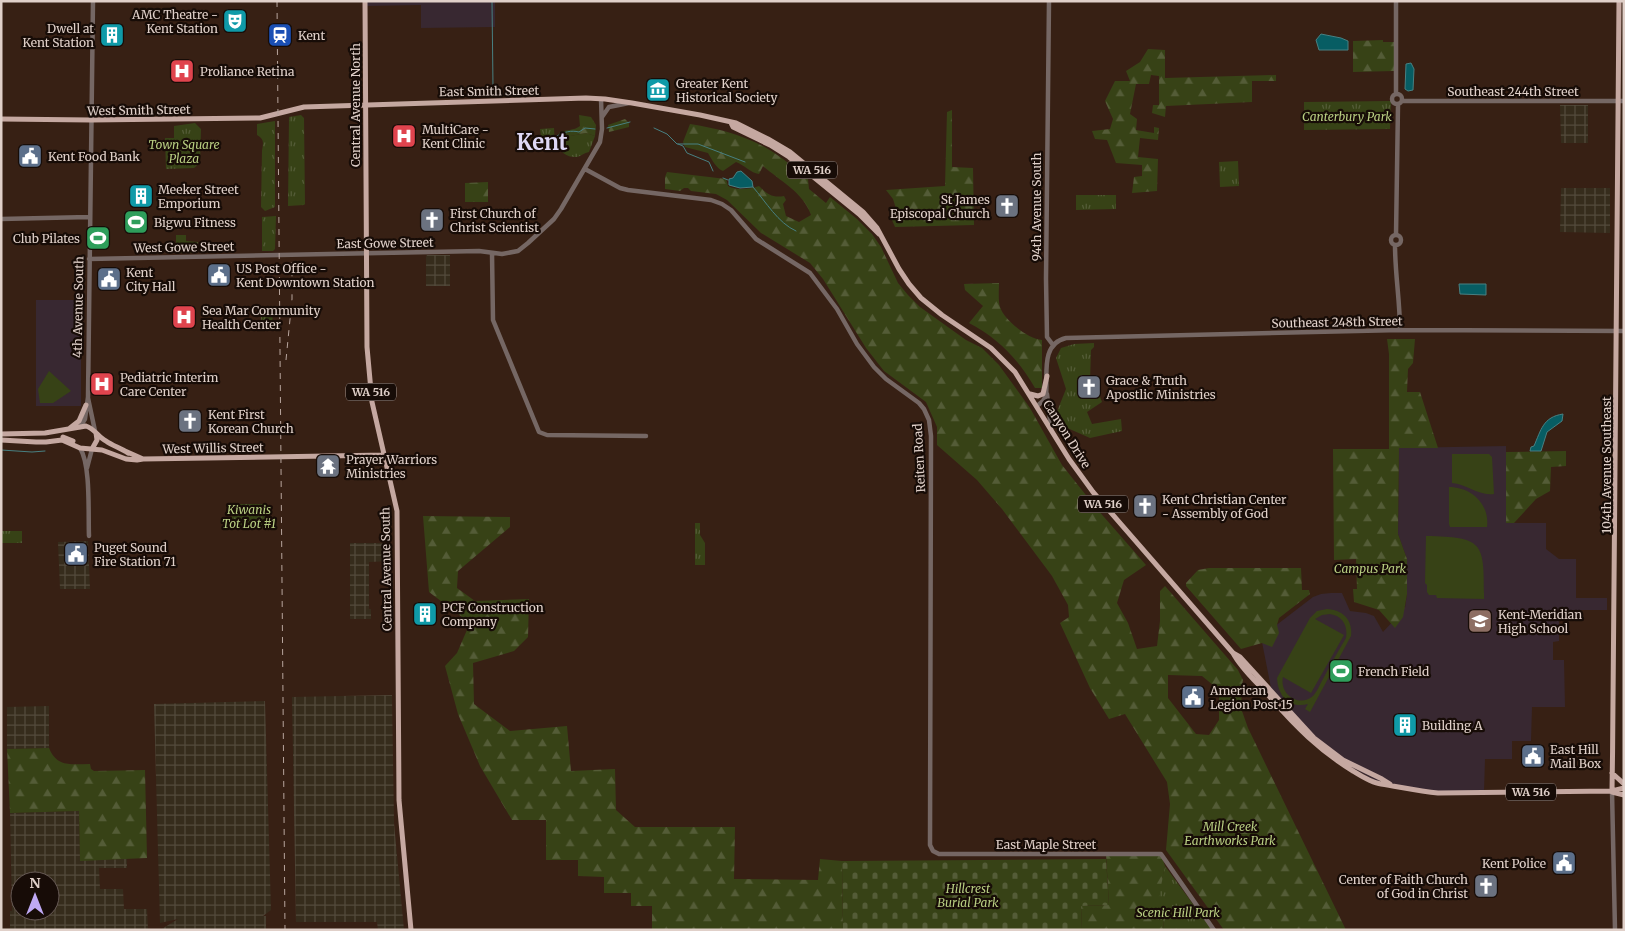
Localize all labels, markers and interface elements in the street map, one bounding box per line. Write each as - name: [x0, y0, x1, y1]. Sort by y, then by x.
- place label: AMC Theatre - Kent Station: [131, 7, 218, 36]
- theatre icon: AMC Theatre - Kent Station: [222, 8, 248, 34]
- place label: Dwell at Kent Station: [22, 21, 94, 50]
- building icon: Dwell at Kent Station: [99, 22, 125, 48]
- station icon: Kent: [267, 22, 293, 48]
- place label: Kent: [298, 28, 325, 43]
- street label: Central Avenue North: [348, 43, 363, 167]
- hospital icon: Proliance Retina: [169, 58, 195, 84]
- place label: Proliance Retina: [200, 64, 295, 79]
- place label: Greater Kent Historical Society: [676, 76, 778, 105]
- museum icon: Greater Kent Historical Society: [645, 77, 671, 103]
- street label: East Smith Street: [439, 83, 540, 99]
- street label: Southeast 244th Street: [1447, 84, 1579, 99]
- street label: West Smith Street: [86, 102, 191, 118]
- park label: Canterbury Park: [1302, 109, 1392, 124]
- place label: MultiCare - Kent Clinic: [422, 122, 489, 151]
- hospital icon: MultiCare - Kent Clinic: [391, 123, 417, 149]
- district label: Kent: [516, 128, 568, 156]
- park label: Town Square Plaza: [148, 137, 220, 166]
- public building icon: Kent Food Bank: [17, 143, 43, 169]
- place label: Kent Food Bank: [48, 149, 140, 164]
- street label: 94th Avenue South: [1029, 153, 1044, 261]
- road number: WA 516: [787, 162, 837, 178]
- place label: Meeker Street Emporium: [158, 182, 239, 211]
- building icon: Meeker Street Emporium: [128, 183, 154, 209]
- place label: St James Episcopal Church: [890, 192, 990, 221]
- church icon: St James Episcopal Church: [994, 193, 1020, 219]
- place label: First Church of Christ Scientist: [450, 206, 539, 235]
- church icon: First Church of Christ Scientist: [419, 207, 445, 233]
- sports icon: Bigwu Fitness: [123, 209, 149, 235]
- place label: Bigwu Fitness: [154, 215, 236, 230]
- sports icon: Club Pilates: [85, 225, 111, 251]
- place label: Club Pilates: [13, 231, 80, 246]
- street label: East Gowe Street: [336, 235, 434, 251]
- street label: West Gowe Street: [133, 239, 235, 255]
- street label: 4th Avenue South: [70, 256, 86, 358]
- place label: US Post Office - Kent Downtown Station: [236, 261, 375, 290]
- public building icon: US Post Office - Kent Downtown Station: [206, 262, 232, 288]
- place label: Kent City Hall: [126, 265, 176, 294]
- public building icon: Kent City Hall: [96, 266, 122, 292]
- place label: Sea Mar Community Health Center: [202, 303, 320, 332]
- hospital icon: Sea Mar Community Health Center: [171, 304, 197, 330]
- street label: Southeast 248th Street: [1271, 313, 1403, 331]
- place label: Pediatric Interim Care Center: [120, 370, 218, 399]
- hospital icon: Pediatric Interim Care Center: [89, 371, 115, 397]
- place label: Grace & Truth Apostlic Ministries: [1105, 373, 1216, 402]
- church icon: Grace & Truth Apostlic Ministries: [1076, 374, 1102, 400]
- road number: WA 516: [346, 384, 396, 401]
- street label: 104th Avenue Southeast: [1599, 396, 1614, 534]
- street label: Canyon Drive: [1040, 397, 1094, 471]
- place label: Kent First Korean Church: [208, 407, 294, 436]
- church icon: Kent First Korean Church: [177, 408, 203, 434]
- street label: Reiten Road: [910, 423, 928, 493]
- street label: West Willis Street: [161, 440, 264, 456]
- place label: Prayer Warriors Ministries: [346, 452, 437, 481]
- temple icon: Prayer Warriors Ministries: [315, 453, 341, 479]
- place label: Kent Christian Center - Assembly of God: [1162, 492, 1287, 521]
- church icon: Kent Christian Center - Assembly of God: [1132, 493, 1158, 519]
- road number: WA 516: [1078, 496, 1128, 512]
- park label: Kiwanis Tot Lot #1: [222, 502, 276, 531]
- street label: Central Avenue South: [377, 507, 395, 631]
- place label: Puget Sound Fire Station 71: [94, 540, 176, 569]
- public building icon: Puget Sound Fire Station 71: [63, 541, 89, 567]
- park label: Campus Park: [1334, 561, 1407, 576]
- place label: PCF Construction Company: [442, 600, 544, 629]
- building icon: PCF Construction Company: [412, 601, 438, 627]
- place label: Kent-Meridian High School: [1498, 607, 1582, 636]
- school or university icon: Kent-Meridian High School: [1467, 608, 1493, 634]
- sports icon: French Field: [1328, 658, 1354, 684]
- place label: French Field: [1358, 664, 1429, 679]
- place label: American Legion Post 15: [1209, 683, 1293, 712]
- public building icon: American Legion Post 15: [1180, 684, 1206, 710]
- building icon: Building A: [1392, 712, 1418, 738]
- place label: Building A: [1422, 718, 1483, 733]
- place label: East Hill Mail Box: [1550, 742, 1602, 771]
- public building icon: East Hill Mail Box: [1520, 743, 1546, 769]
- road number: WA 516: [1506, 784, 1556, 800]
- park label: Mill Creek Earthworks Park: [1184, 819, 1276, 848]
- street label: East Maple Street: [996, 837, 1097, 852]
- public building icon: Kent Police: [1551, 850, 1577, 876]
- place label: Kent Police: [1482, 856, 1546, 871]
- north arrow: [10, 871, 60, 921]
- place label: Center of Faith Church of God in Christ: [1339, 872, 1468, 901]
- church icon: Center of Faith Church of God in Christ: [1473, 873, 1499, 899]
- text: N: [29, 874, 41, 892]
- park label: Hillcrest Burial Park: [937, 881, 999, 910]
- park label: Scenic Hill Park: [1136, 905, 1220, 920]

